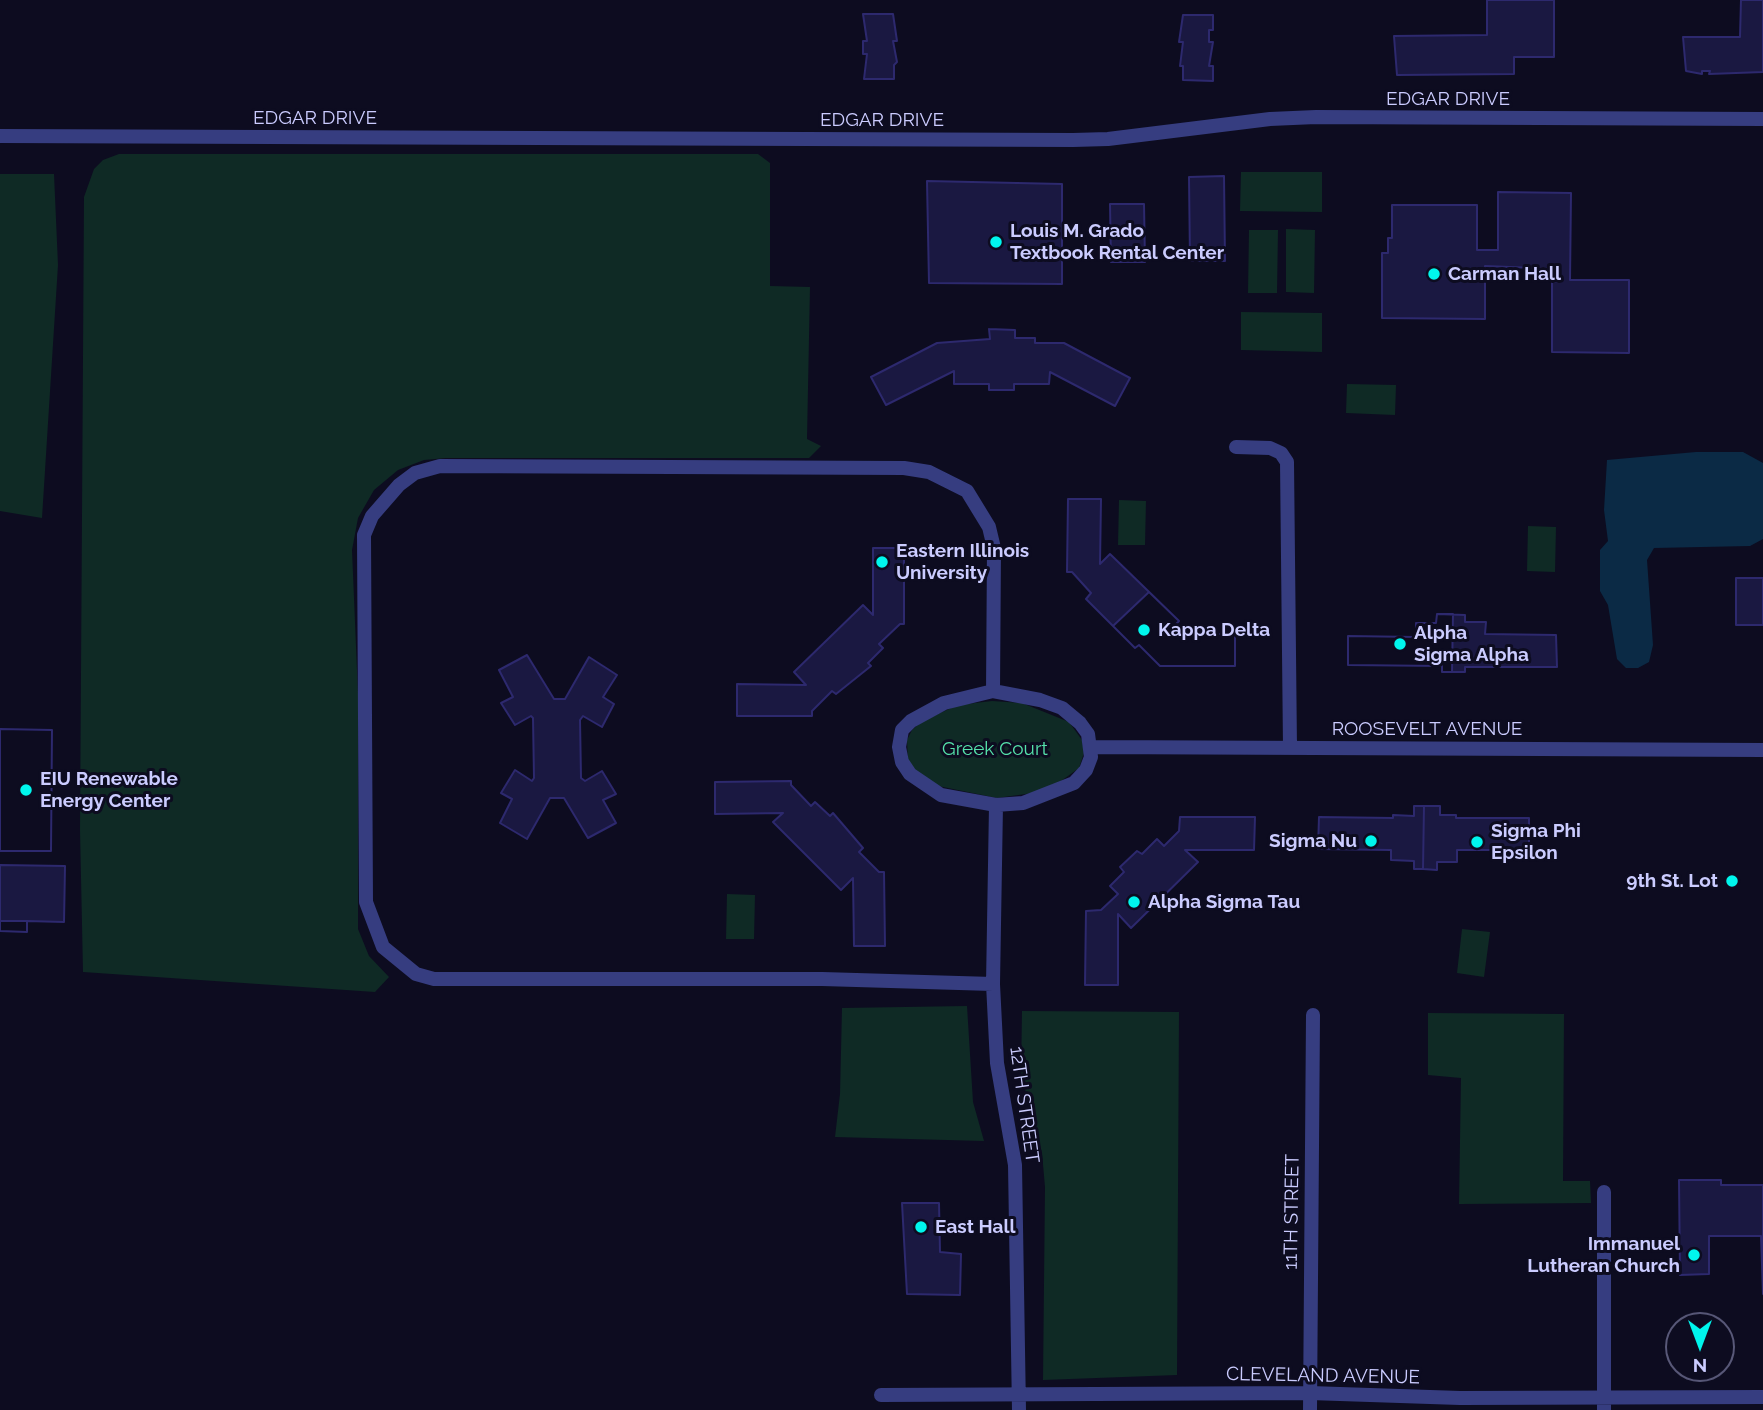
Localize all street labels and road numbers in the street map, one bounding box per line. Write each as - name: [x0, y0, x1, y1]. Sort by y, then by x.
- street label: EDGAR DRIVE: [1386, 88, 1510, 110]
- street label: EDGAR DRIVE: [253, 107, 377, 129]
- street label: EDGAR DRIVE: [820, 109, 944, 131]
- street label: ROOSEVELT AVENUE: [1332, 718, 1522, 740]
- street label: 12TH STREET: [1005, 1045, 1043, 1165]
- street label: 11TH STREET: [1280, 1154, 1304, 1270]
- street label: CLEVELAND AVENUE: [1226, 1363, 1420, 1389]

